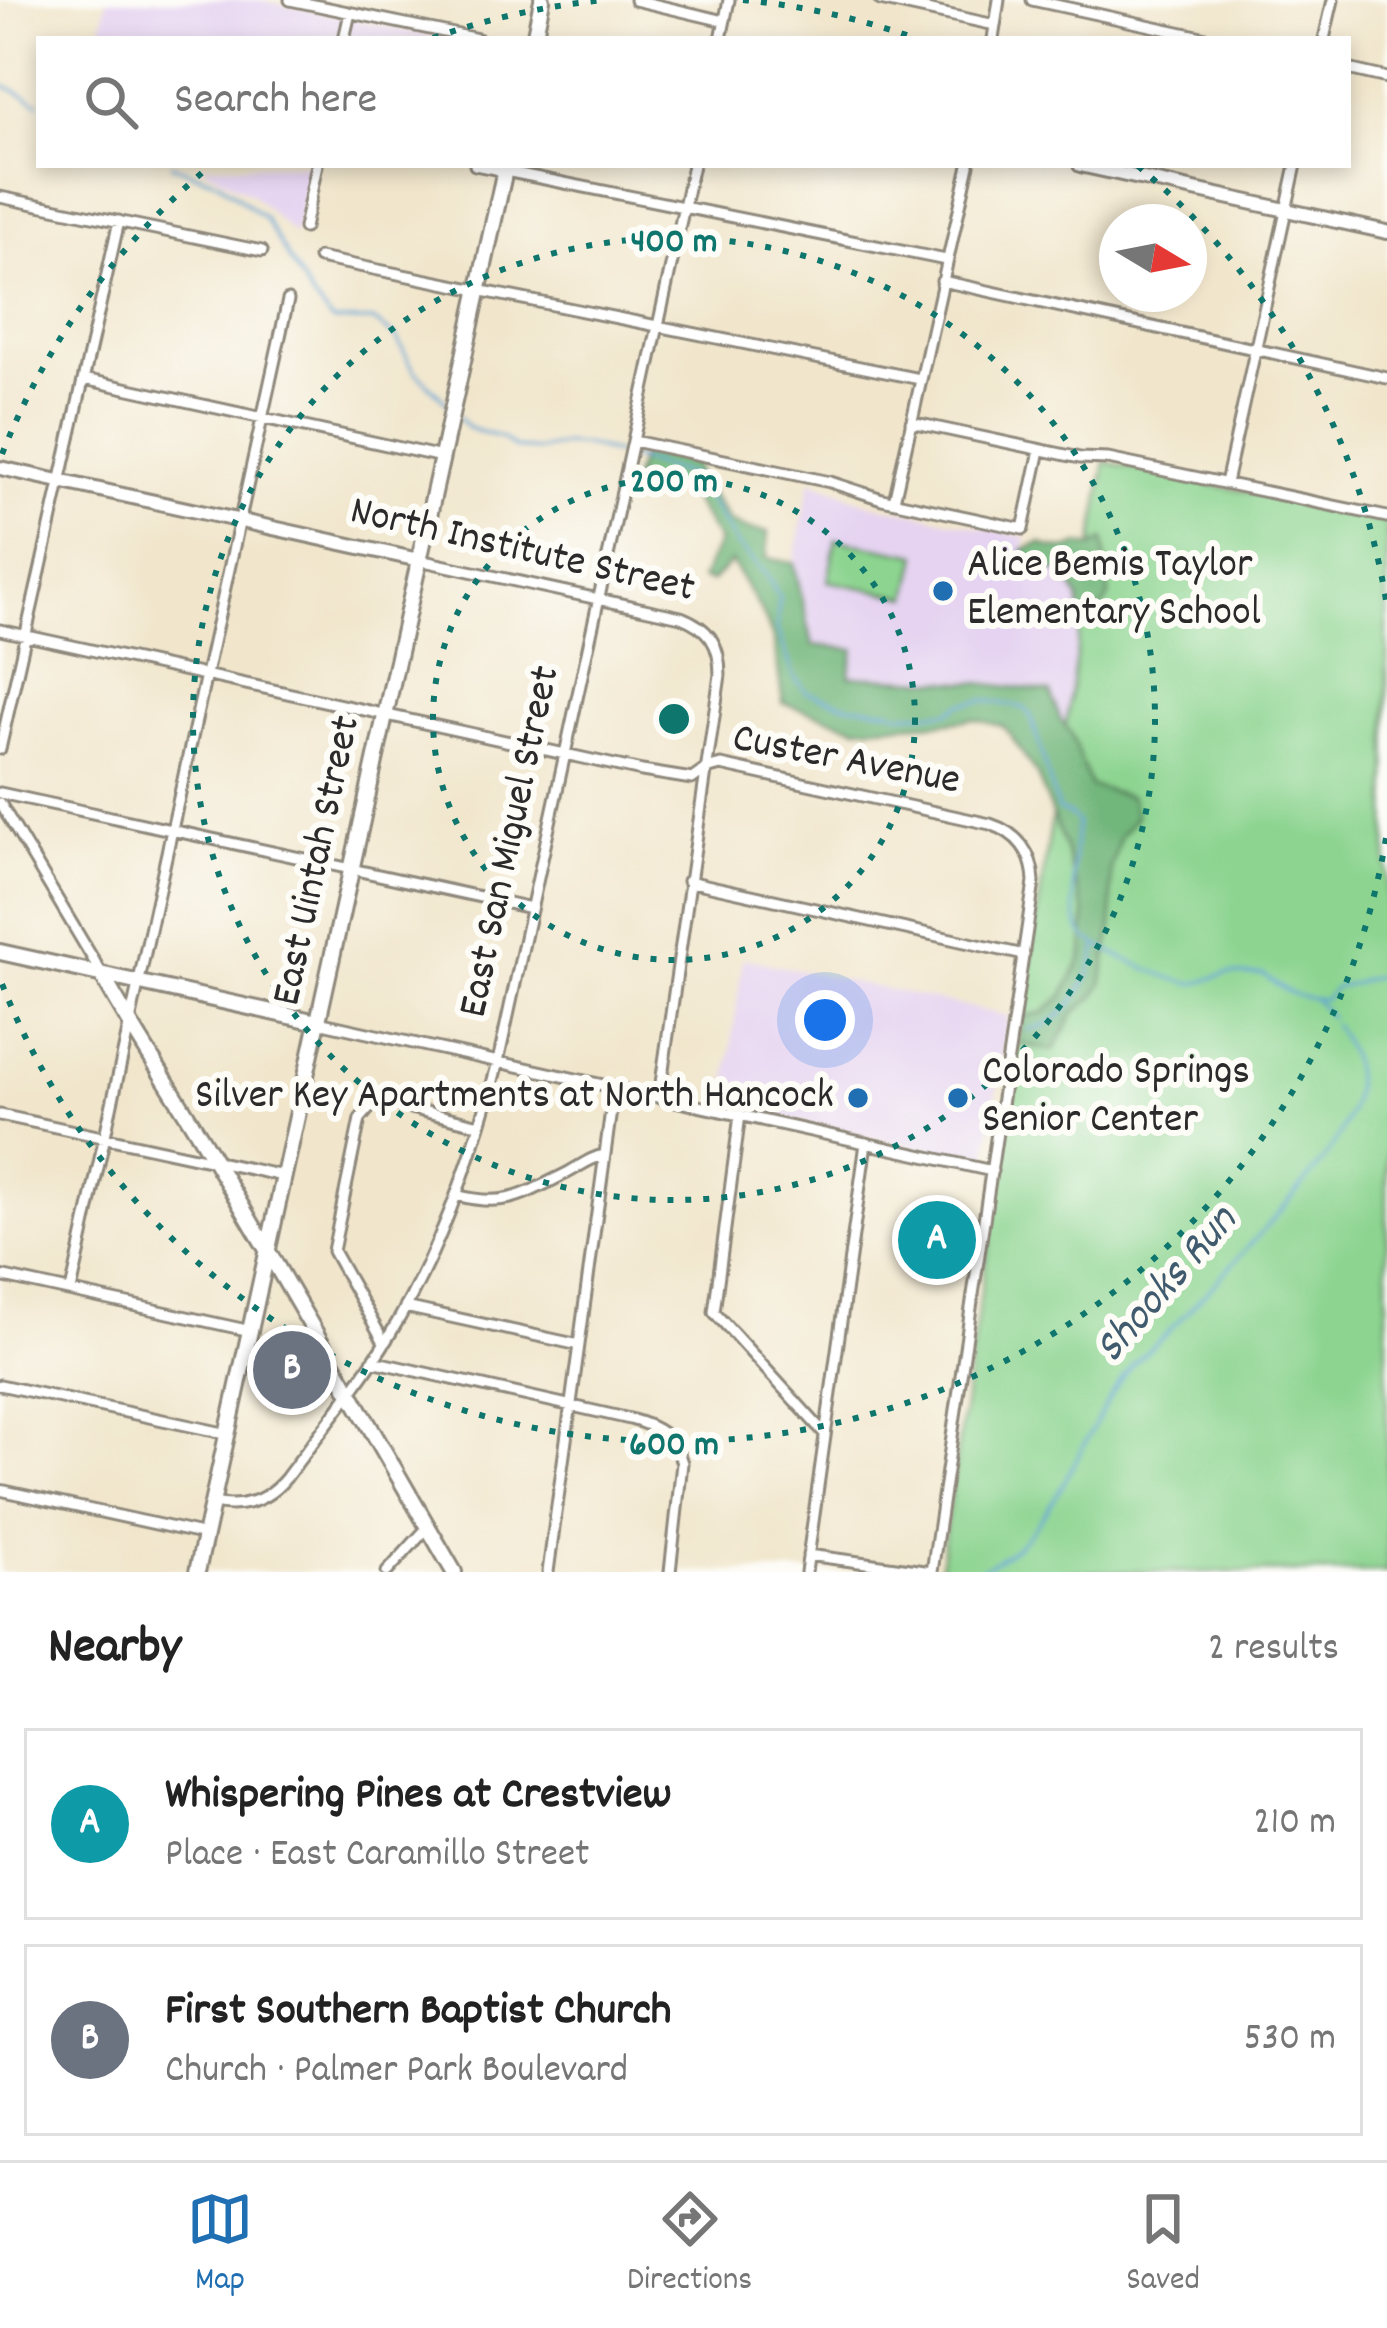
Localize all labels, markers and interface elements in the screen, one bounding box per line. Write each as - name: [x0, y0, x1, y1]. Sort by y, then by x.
- search box: [36, 36, 1351, 168]
- icon: search: [78, 69, 144, 135]
- text: Search here: [174, 70, 377, 134]
- north arrow: [1099, 204, 1207, 312]
- text: 400 m: [630, 218, 718, 270]
- text: 200 m: [630, 458, 718, 510]
- street label: North Institute Street: [344, 483, 700, 621]
- place label: Alice Bemis Taylor Elementary School: [967, 537, 1261, 645]
- marker: Alice Bemis Taylor Elementary School: [930, 578, 956, 604]
- street label: East San Miguel Street: [445, 661, 579, 1023]
- centre of rings: [653, 698, 695, 740]
- street label: East Uintah Street: [259, 710, 379, 1012]
- street label: Custer Avenue: [727, 711, 965, 813]
- your location: [795, 990, 855, 1050]
- place label: Colorado Springs Senior Center: [982, 1044, 1250, 1152]
- place label: Silver Key Apartments at North Hancock: [195, 1068, 834, 1128]
- marker: Silver Key Apartments at North Hancock: [845, 1085, 871, 1111]
- marker: Colorado Springs Senior Center: [945, 1085, 971, 1111]
- water label: Shooks Run: [1081, 1192, 1255, 1379]
- pin: A: [898, 1195, 976, 1285]
- pin: B: [253, 1325, 331, 1415]
- text: 600 m: [629, 1421, 719, 1473]
- text: Nearby: [48, 1614, 181, 1686]
- text: 2 results: [1208, 1623, 1339, 1678]
- text: Whispering Pines at Crestview: [165, 1765, 671, 1829]
- text: A: [79, 1797, 101, 1852]
- text: 210 m: [1253, 1797, 1336, 1852]
- text: Place · East Caramillo Street: [165, 1829, 590, 1884]
- text: First Southern Baptist Church: [165, 1981, 671, 2045]
- text: B: [81, 2013, 99, 2068]
- text: 530 m: [1244, 2013, 1336, 2068]
- text: Church · Palmer Park Boulevard: [165, 2045, 628, 2100]
- tab: Map: [187, 2186, 253, 2305]
- tab: Directions: [627, 2186, 752, 2305]
- tab: Saved: [1126, 2186, 1200, 2305]

